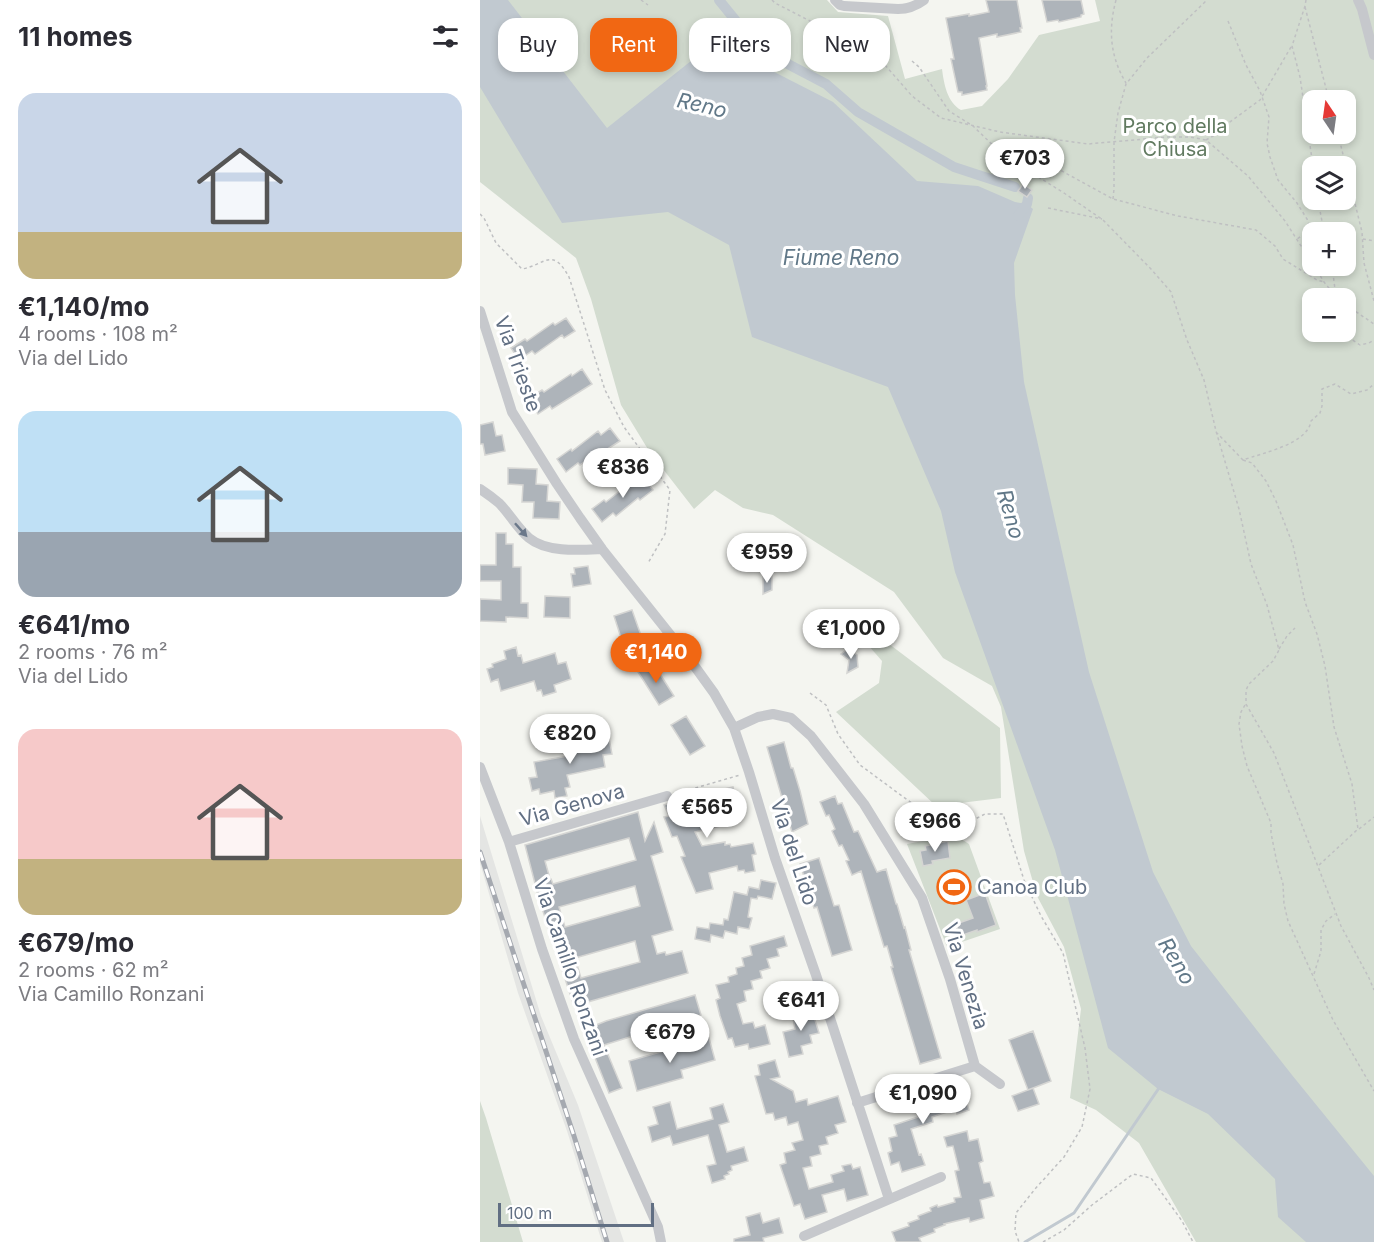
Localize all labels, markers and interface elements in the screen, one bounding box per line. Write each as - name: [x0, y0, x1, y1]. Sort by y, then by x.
- chip: Buy: [498, 18, 578, 72]
- chip: Rent: [590, 18, 677, 72]
- chip: Filters: [689, 18, 791, 72]
- chip: New: [803, 18, 890, 72]
- icon: filters: [429, 20, 462, 53]
- text: 11 homes: [18, 21, 133, 52]
- water label: Reno: [675, 87, 729, 123]
- north arrow: [1302, 90, 1356, 144]
- map controls: [1302, 90, 1356, 342]
- park label: Parco della Chiusa: [1122, 114, 1228, 161]
- icon: home: [186, 132, 294, 240]
- pin: €703: [989, 139, 1061, 190]
- text: €703: [999, 146, 1051, 170]
- button: layers: [1302, 156, 1356, 210]
- button: +: [1302, 222, 1356, 276]
- water label: Fiume Reno: [783, 245, 899, 270]
- button: −: [1302, 288, 1356, 342]
- text: €1,140/mo: [18, 291, 149, 322]
- street label: Via Trieste: [490, 313, 546, 415]
- text: 4 rooms · 108 m²: [18, 322, 178, 346]
- text: Via del Lido: [18, 346, 128, 370]
- pin: €836: [587, 448, 659, 499]
- icon: home: [186, 450, 294, 558]
- text: €836: [597, 455, 649, 479]
- water label: Reno: [992, 486, 1030, 542]
- one-way arrow: [514, 522, 528, 537]
- pin: €959: [731, 533, 803, 584]
- text: €959: [741, 540, 793, 564]
- text: €641/mo: [18, 609, 130, 640]
- pin: €1,000: [802, 609, 900, 660]
- text: €1,000: [817, 616, 885, 640]
- pin: €1,140: [607, 633, 705, 684]
- text: 2 rooms · 76 m²: [18, 640, 167, 664]
- text: €1,140: [625, 640, 687, 664]
- text: Via del Lido: [18, 664, 128, 688]
- pin: €820: [534, 714, 606, 765]
- text: €820: [544, 721, 596, 745]
- icon: home: [186, 768, 294, 876]
- street label: Via Genova: [517, 779, 627, 831]
- pin: €565: [671, 788, 743, 839]
- text: €565: [681, 795, 733, 819]
- street label: Via del Lido: [766, 796, 822, 908]
- pin: €966: [899, 802, 971, 853]
- text: €966: [909, 809, 961, 833]
- sports icon: Canoa Club: [936, 869, 972, 905]
- street label: Via Camillo Ronzani: [528, 875, 612, 1059]
- place label: Canoa Club: [977, 875, 1087, 899]
- street label: Via Venezia: [938, 920, 994, 1032]
- text: €679/mo: [18, 927, 134, 958]
- water label: Reno: [1153, 933, 1201, 989]
- text: 2 rooms · 62 m²: [18, 958, 169, 982]
- pin: €641: [765, 981, 837, 1032]
- text: Via Camillo Ronzani: [18, 982, 204, 1006]
- text: €641: [777, 988, 825, 1012]
- pin: €679: [634, 1013, 706, 1064]
- text: €679: [644, 1020, 696, 1044]
- pin: €1,090: [874, 1074, 972, 1125]
- text: €1,090: [889, 1081, 957, 1105]
- scale bar: [498, 1200, 654, 1228]
- text: 100 m: [507, 1203, 552, 1223]

